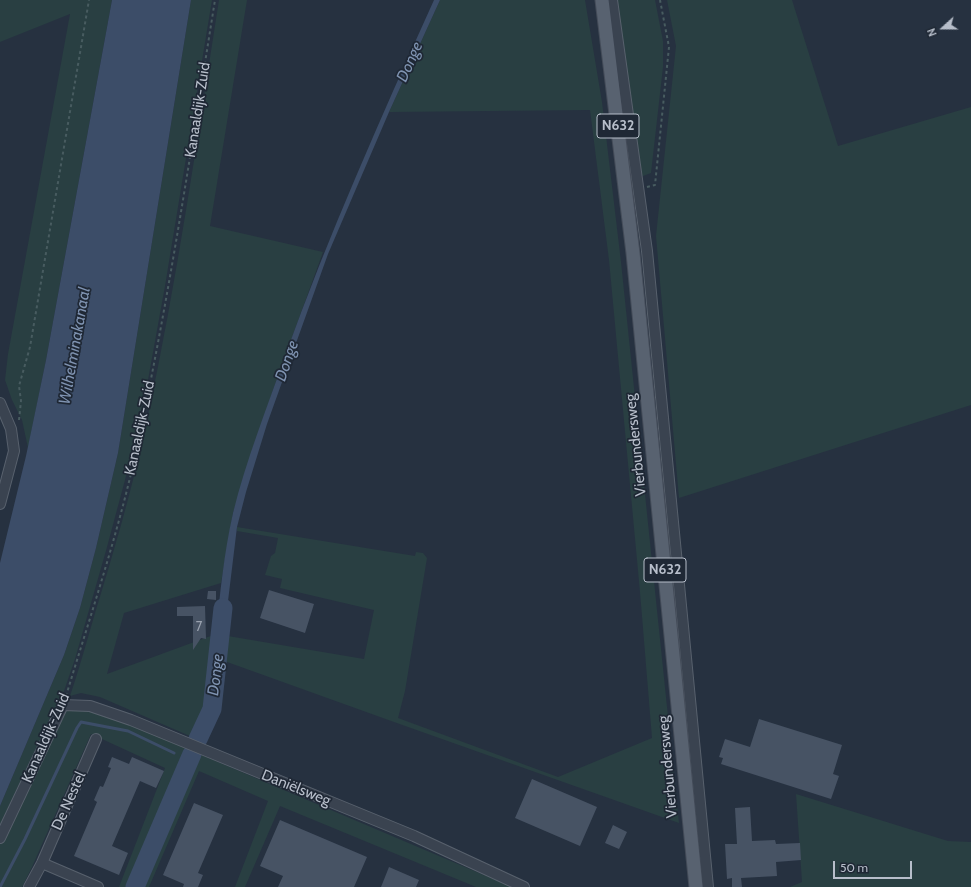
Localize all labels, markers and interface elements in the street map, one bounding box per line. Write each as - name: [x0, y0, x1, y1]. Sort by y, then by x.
- north arrow: [923, 8, 963, 48]
- text: N: [924, 26, 940, 38]
- water label: Donge: [393, 39, 427, 85]
- street label: Kanaaldijk-Zuid: [182, 61, 214, 159]
- road number: N632: [597, 114, 639, 138]
- water label: Wilhelminakanaal: [55, 286, 95, 406]
- water label: Donge: [271, 338, 303, 384]
- street label: Kanaaldijk-Zuid: [121, 379, 159, 477]
- street label: Vierbundersweg: [622, 393, 650, 497]
- road number: N632: [644, 558, 686, 582]
- house number: 7: [196, 619, 202, 635]
- water label: Donge: [204, 653, 228, 697]
- street label: Kanaaldijk-Zuid: [18, 690, 74, 786]
- street label: Vierbundersweg: [655, 715, 681, 819]
- street label: Daniëlsweg: [259, 766, 333, 810]
- street label: De Nestel: [48, 769, 90, 833]
- scale bar: [835, 853, 914, 879]
- text: 50 m: [840, 860, 868, 875]

